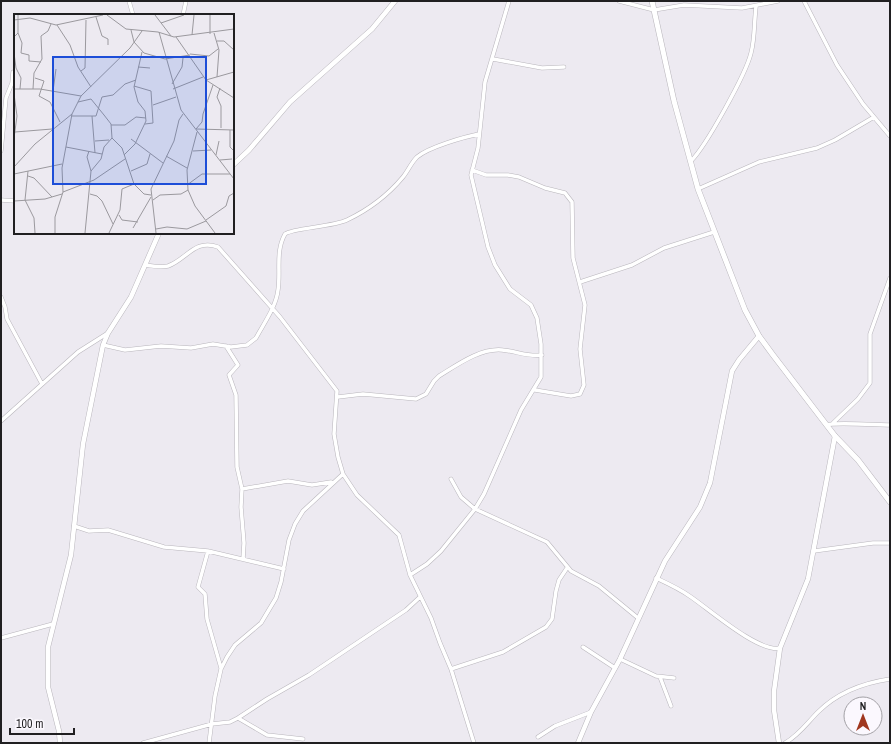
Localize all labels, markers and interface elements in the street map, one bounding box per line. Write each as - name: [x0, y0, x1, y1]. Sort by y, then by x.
- inset map: [14, 14, 234, 234]
- north arrow: [843, 696, 883, 736]
- text: N: [860, 699, 866, 713]
- scale bar: [10, 710, 74, 736]
- text: 100 m: [16, 716, 43, 732]

